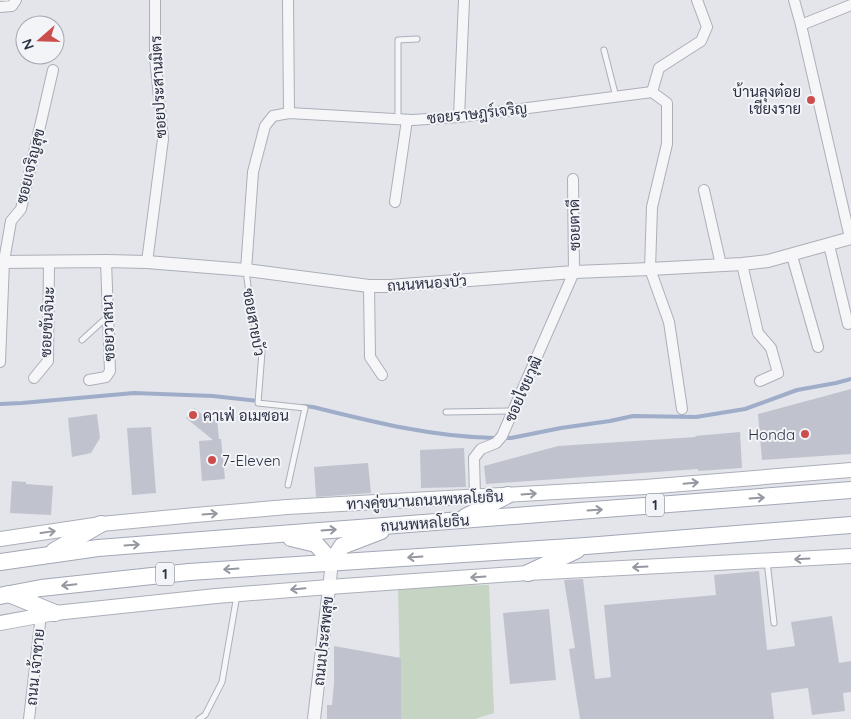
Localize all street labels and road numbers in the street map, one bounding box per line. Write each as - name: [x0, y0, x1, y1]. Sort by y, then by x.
- street label: ซอยประสานมิตร: [146, 35, 170, 139]
- street label: ซอยราษฎร์เจริญ: [426, 98, 528, 129]
- street label: ซอยเจริญสุข: [11, 126, 50, 206]
- street label: ซอยตาดี: [564, 199, 584, 251]
- street label: ถนนหนองบัว: [386, 271, 468, 295]
- street label: ซอยขันจินะ: [36, 286, 58, 358]
- street label: ซอยสายบัว: [239, 287, 269, 357]
- street label: ซอยวาสนา: [97, 294, 119, 362]
- street label: ซอยไชยวุฒิ: [500, 353, 548, 426]
- street label: ทางคู่ขนานถนนพหลโยธิน: [346, 486, 504, 515]
- road number: 1: [646, 494, 664, 516]
- street label: ถนนพหลโยธิน: [380, 510, 470, 536]
- road number: 1: [156, 562, 174, 586]
- street label: ถนนประสพสุข: [309, 595, 339, 687]
- street label: ถนน เจ้าชาย: [22, 628, 48, 706]

